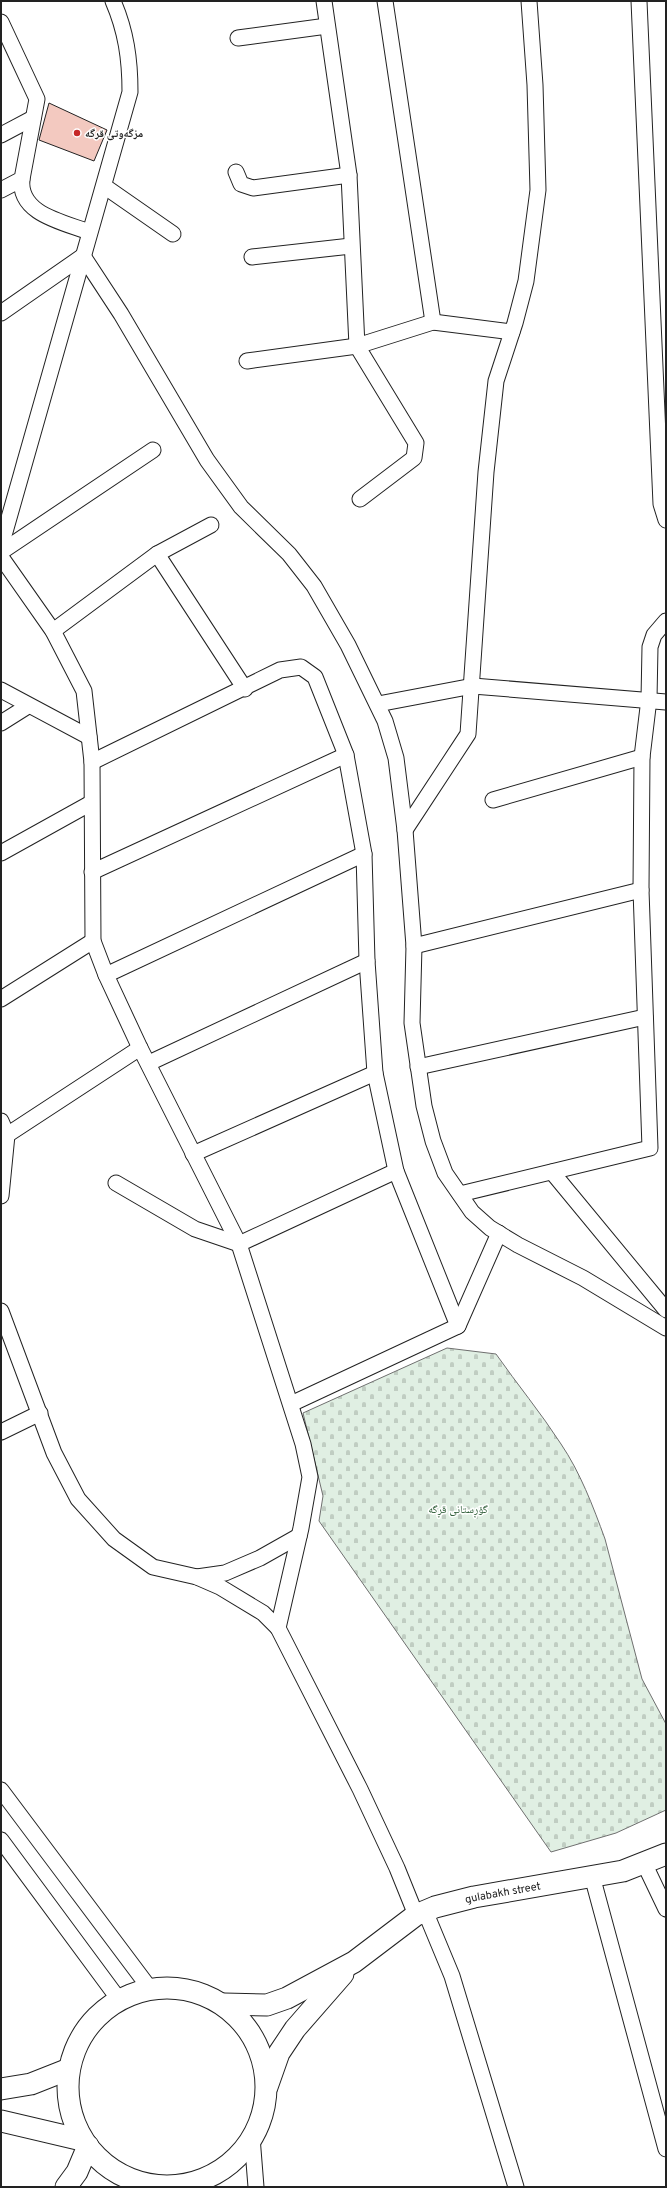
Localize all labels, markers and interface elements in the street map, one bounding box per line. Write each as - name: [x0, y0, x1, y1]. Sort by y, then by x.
- place label: مزگەوتی قرگە: [85, 127, 143, 141]
- marker: مزگەوتی قرگە: [72, 128, 82, 138]
- park label: گۆڕستانی قڕگە: [428, 1503, 488, 1518]
- street label: gulabakh street: [463, 1879, 542, 1907]

